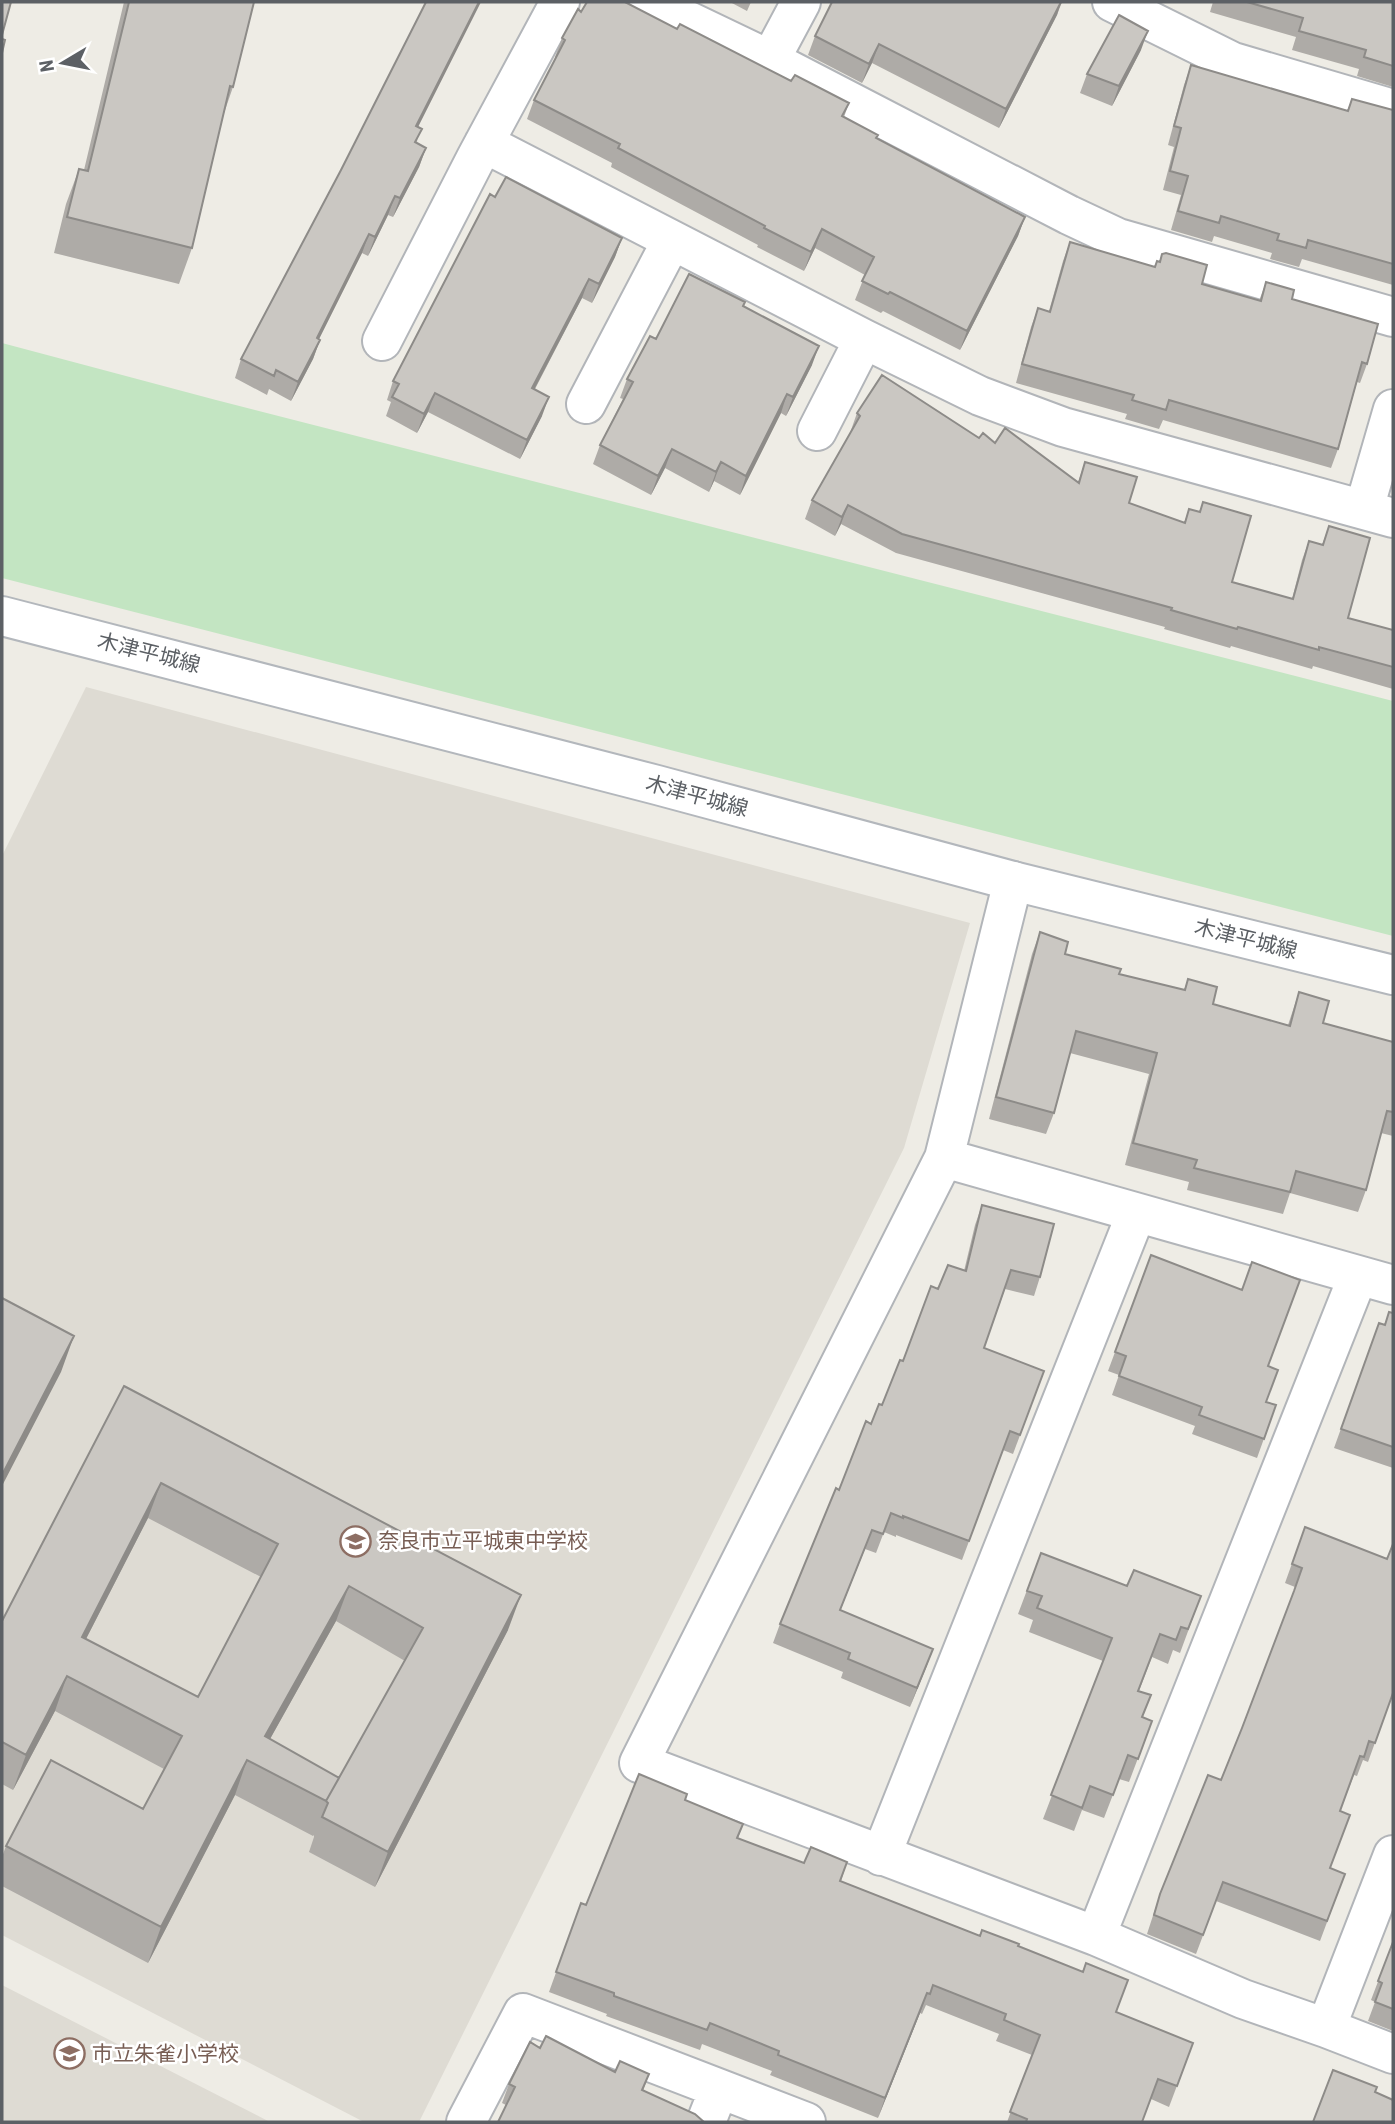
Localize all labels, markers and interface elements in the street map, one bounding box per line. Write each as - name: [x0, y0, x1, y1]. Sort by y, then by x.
- north arrow: [28, 28, 98, 98]
- text: N: [34, 58, 59, 74]
- street label: 木津平城線: [95, 629, 203, 677]
- street label: 木津平城線: [643, 771, 751, 821]
- street label: 木津平城線: [1192, 915, 1300, 963]
- school or university icon: 奈良市立平城東中学校: [338, 1524, 372, 1558]
- place label: 奈良市立平城東中学校: [378, 1529, 588, 1553]
- school or university icon: 市立朱雀小学校: [52, 2037, 86, 2071]
- place label: 市立朱雀小学校: [92, 2042, 239, 2066]

